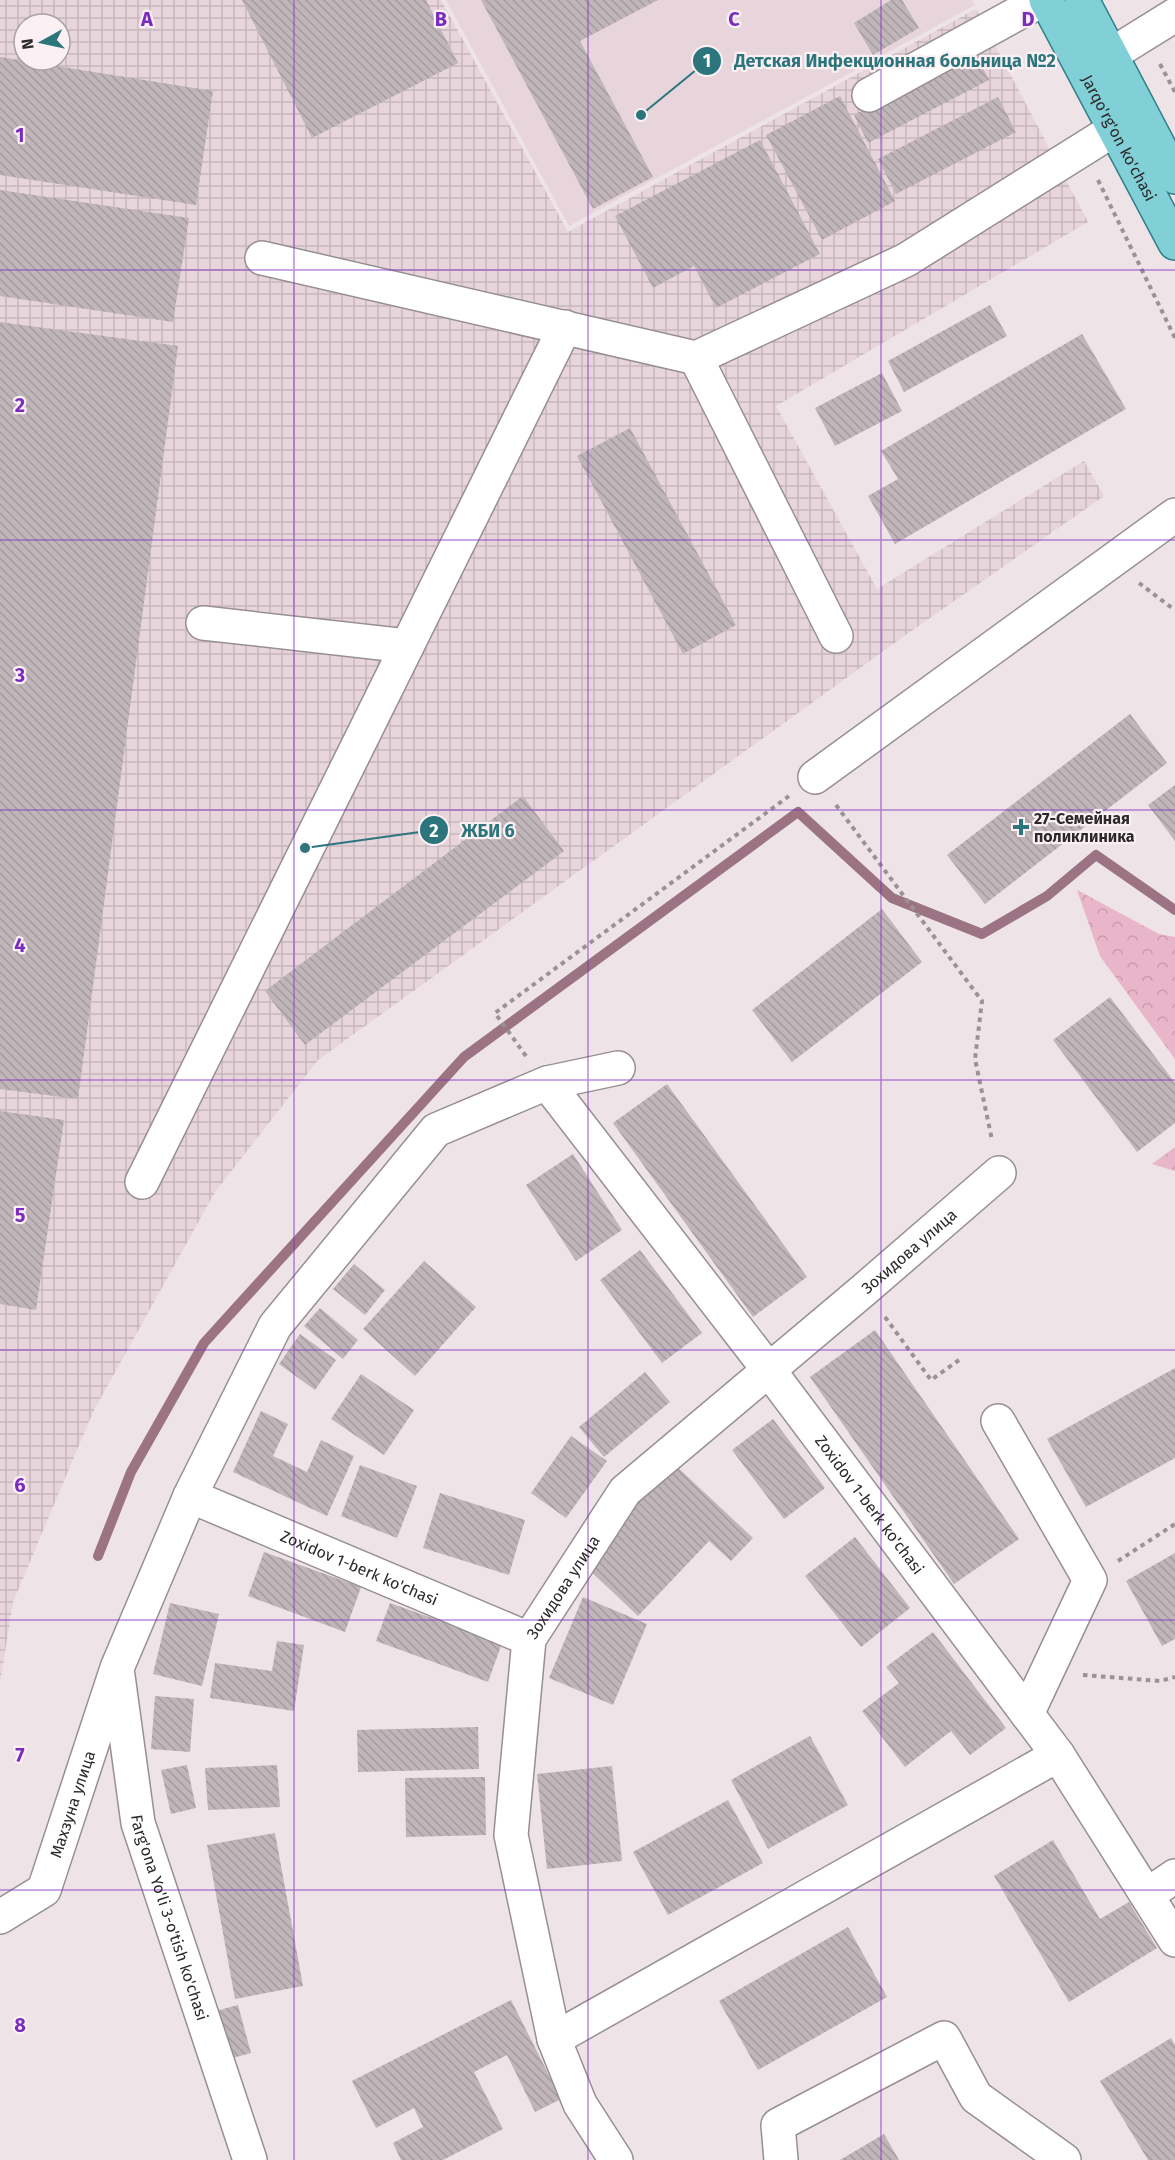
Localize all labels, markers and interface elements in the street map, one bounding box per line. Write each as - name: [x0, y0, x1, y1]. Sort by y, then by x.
- text: A: [140, 7, 154, 31]
- text: B: [435, 7, 447, 31]
- text: C: [728, 7, 740, 31]
- text: D: [1021, 7, 1035, 31]
- north arrow: [12, 12, 72, 72]
- text: N: [17, 37, 38, 51]
- callout: Детская Инфекционная больница №2: [692, 43, 1068, 79]
- text: 1: [703, 50, 711, 72]
- text: Детская Инфекционная больница №2: [733, 50, 1056, 72]
- street label: Jarqo'rg'on ko'chasi: [1077, 72, 1160, 204]
- text: 1: [15, 123, 25, 147]
- text: 2: [15, 393, 25, 417]
- text: 3: [14, 663, 25, 687]
- place label: 27-Семейная поликлиника: [1034, 809, 1135, 846]
- callout: ЖБИ 6: [419, 812, 526, 848]
- marker: 27-Семейная поликлиника: [1012, 818, 1030, 836]
- text: 2: [429, 820, 439, 842]
- text: ЖБИ 6: [460, 820, 515, 842]
- text: 4: [14, 933, 26, 957]
- text: 5: [15, 1203, 26, 1227]
- street label: Зохидова улица: [858, 1205, 961, 1298]
- street label: Zoxidov 1-berk ko'chasi: [811, 1432, 928, 1578]
- text: 6: [14, 1473, 26, 1497]
- street label: Zoxidov 1-berk ko'chasi: [278, 1526, 441, 1610]
- street label: Зохидова улица: [523, 1532, 604, 1643]
- text: 7: [15, 1743, 25, 1767]
- street label: Махзуна улица: [46, 1748, 99, 1860]
- street label: Farg'ona Yo'li 3-o'tish ko'chasi: [127, 1814, 212, 2023]
- text: 8: [14, 2013, 26, 2037]

